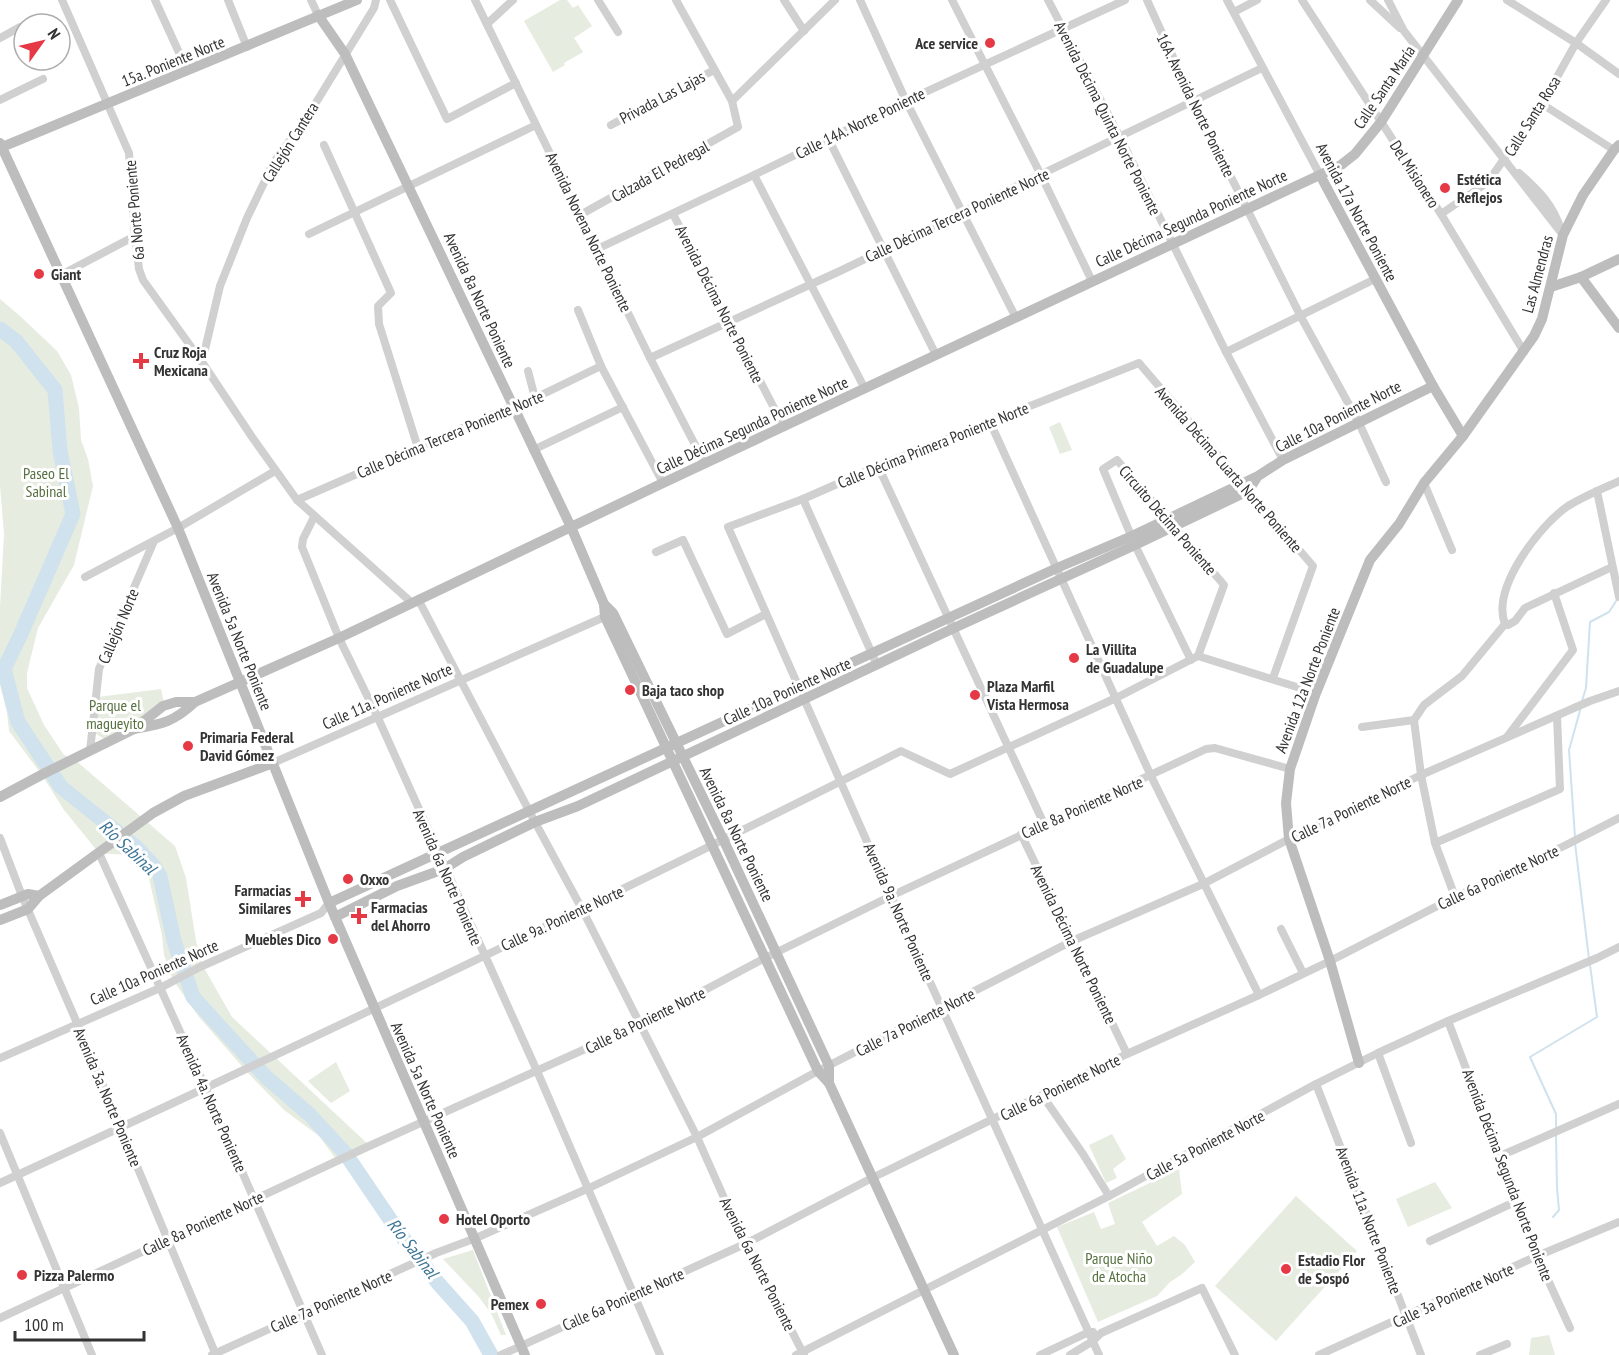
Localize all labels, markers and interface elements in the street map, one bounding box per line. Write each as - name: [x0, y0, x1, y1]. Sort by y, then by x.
- north arrow: [12, 12, 72, 72]
- street label: Avenida Décima Quinta Norte Poniente: [1050, 18, 1166, 218]
- text: N: [44, 24, 65, 43]
- street label: 16A. Avenida Norte Poniente: [1153, 30, 1239, 180]
- street label: 15a. Poniente Norte: [119, 31, 227, 91]
- place label: Ace service: [914, 33, 978, 53]
- marker: Ace service: [983, 36, 997, 50]
- street label: Calle Santa María: [1349, 41, 1419, 133]
- street label: Privada Las Lajas: [616, 66, 708, 128]
- street label: Calle Santa Rosa: [1499, 72, 1565, 160]
- street label: Calle 14A. Norte Poniente: [792, 83, 928, 163]
- street label: Callejón Cantera: [258, 98, 322, 186]
- street label: Calzada El Pedregal: [608, 136, 712, 206]
- street label: Del Misionero: [1386, 136, 1444, 212]
- street label: Avenida 17a Norte Poniente: [1312, 139, 1402, 285]
- street label: Avenida Novena Norte Poniente: [542, 149, 636, 315]
- street label: 6a Norte Poniente: [120, 159, 148, 261]
- street label: Calle Décima Tercera Poniente Norte: [862, 164, 1052, 266]
- street label: Calle Décima Segunda Poniente Norte: [1092, 165, 1290, 271]
- place label: Estética Reflejos: [1457, 169, 1503, 207]
- marker: Estética Reflejos: [1438, 181, 1452, 195]
- street label: Avenida Décima Norte Poniente: [671, 222, 769, 386]
- street label: Avenida 8a Norte Poniente: [440, 229, 520, 371]
- street label: Las Almendras: [1517, 233, 1557, 315]
- place label: Giant: [51, 264, 81, 284]
- marker: Giant: [32, 267, 46, 281]
- place label: Cruz Roja Mexicana: [154, 342, 208, 380]
- marker: Cruz Roja Mexicana: [132, 352, 150, 370]
- street label: Calle Décima Segunda Poniente Norte: [653, 372, 851, 478]
- street label: Calle 10a Poniente Norte: [1272, 376, 1404, 456]
- street label: Avenida Décima Cuarta Norte Poniente: [1151, 382, 1307, 556]
- street label: Calle Décima Tercera Poniente Norte: [354, 386, 546, 482]
- street label: Calle Décima Primera Poniente Norte: [835, 397, 1031, 493]
- street label: Circuito Décima Poniente: [1115, 461, 1221, 579]
- park label: Paseo El Sabinal: [23, 463, 69, 501]
- street label: Avenida 5a Norte Poniente: [203, 569, 277, 713]
- street label: Callejón Norte: [93, 585, 143, 667]
- street label: Avenida 12a Norte Poniente: [1270, 604, 1344, 756]
- place label: La Villita de Guadalupe: [1086, 639, 1164, 677]
- marker: La Villita de Guadalupe: [1067, 651, 1081, 665]
- street label: Calle 10a Poniente Norte: [720, 653, 854, 729]
- street label: Calle 11a. Poniente Norte: [319, 658, 455, 734]
- place label: Plaza Marfil Vista Hermosa: [986, 676, 1069, 714]
- place label: Baja taco shop: [642, 680, 724, 700]
- marker: Baja taco shop: [623, 683, 637, 697]
- marker: Plaza Marfil Vista Hermosa: [968, 688, 982, 702]
- park label: Parque el magueyito: [86, 695, 144, 733]
- place label: Primaria Federal David Gómez: [200, 727, 294, 765]
- marker: Primaria Federal David Gómez: [181, 739, 195, 753]
- street label: Avenida 8a Norte Poniente: [696, 763, 778, 905]
- street label: Calle 8a Poniente Norte: [1018, 771, 1146, 843]
- street label: Calle 7a Poniente Norte: [1288, 771, 1414, 847]
- street label: Avenida 6a Norte Poniente: [409, 806, 487, 948]
- water label: Río Sabinal: [95, 815, 163, 881]
- street label: Avenida 9a. Norte Poniente: [860, 840, 938, 984]
- street label: Calle 6a Poniente Norte: [1434, 840, 1562, 914]
- street label: Avenida Décima Norte Poniente: [1027, 861, 1121, 1027]
- place label: Oxxo: [360, 869, 389, 889]
- marker: Oxxo: [341, 872, 355, 886]
- place label: Farmacias Similares: [234, 880, 291, 918]
- street label: Calle 9a. Poniente Norte: [498, 881, 626, 955]
- marker: Farmacias Similares: [296, 892, 310, 906]
- place label: Farmacias del Ahorro: [371, 897, 430, 935]
- marker: Farmacias del Ahorro: [352, 909, 366, 923]
- place label: Muebles Dico: [245, 929, 321, 949]
- marker: Muebles Dico: [326, 932, 340, 946]
- street label: Calle 10a Poniente Norte: [87, 935, 221, 1009]
- street label: Calle 8a Poniente Norte: [582, 982, 708, 1058]
- street label: Calle 7a Poniente Norte: [852, 983, 978, 1061]
- street label: Avenida 5a Norte Poniente: [387, 1019, 465, 1161]
- street label: Avenida 3a. Norte Poniente: [70, 1024, 146, 1170]
- street label: Avenida 4a. Norte Poniente: [173, 1031, 251, 1175]
- street label: Calle 6a Poniente Norte: [997, 1049, 1123, 1125]
- street label: Avenida Décima Segunda Norte Poniente: [1458, 1066, 1558, 1284]
- street label: Calle 5a Poniente Norte: [1142, 1105, 1268, 1185]
- street label: Avenida 11a. Norte Poniente: [1332, 1143, 1406, 1297]
- street label: Calle 8a Poniente Norte: [139, 1186, 267, 1260]
- street label: Avenida 6a Norte Poniente: [716, 1194, 800, 1334]
- place label: Hotel Oporto: [456, 1209, 530, 1229]
- marker: Hotel Oporto: [437, 1212, 451, 1226]
- water label: Río Sabinal: [382, 1213, 445, 1284]
- park label: Parque Niño de Atocha: [1085, 1248, 1153, 1286]
- place label: Estadio Flor de Sospó: [1298, 1250, 1366, 1288]
- street label: Calle 3a Poniente Norte: [1389, 1258, 1517, 1332]
- marker: Estadio Flor de Sospó: [1279, 1262, 1293, 1276]
- street label: Calle 6a Poniente Norte: [559, 1263, 687, 1335]
- place label: Pizza Palermo: [34, 1265, 114, 1285]
- street label: Calle 7a Poniente Norte: [267, 1265, 395, 1337]
- marker: Pizza Palermo: [15, 1268, 29, 1282]
- place label: Pemex: [491, 1294, 529, 1314]
- marker: Pemex: [534, 1297, 548, 1311]
- scale bar: [15, 1304, 144, 1342]
- text: 100 m: [24, 1313, 64, 1336]

